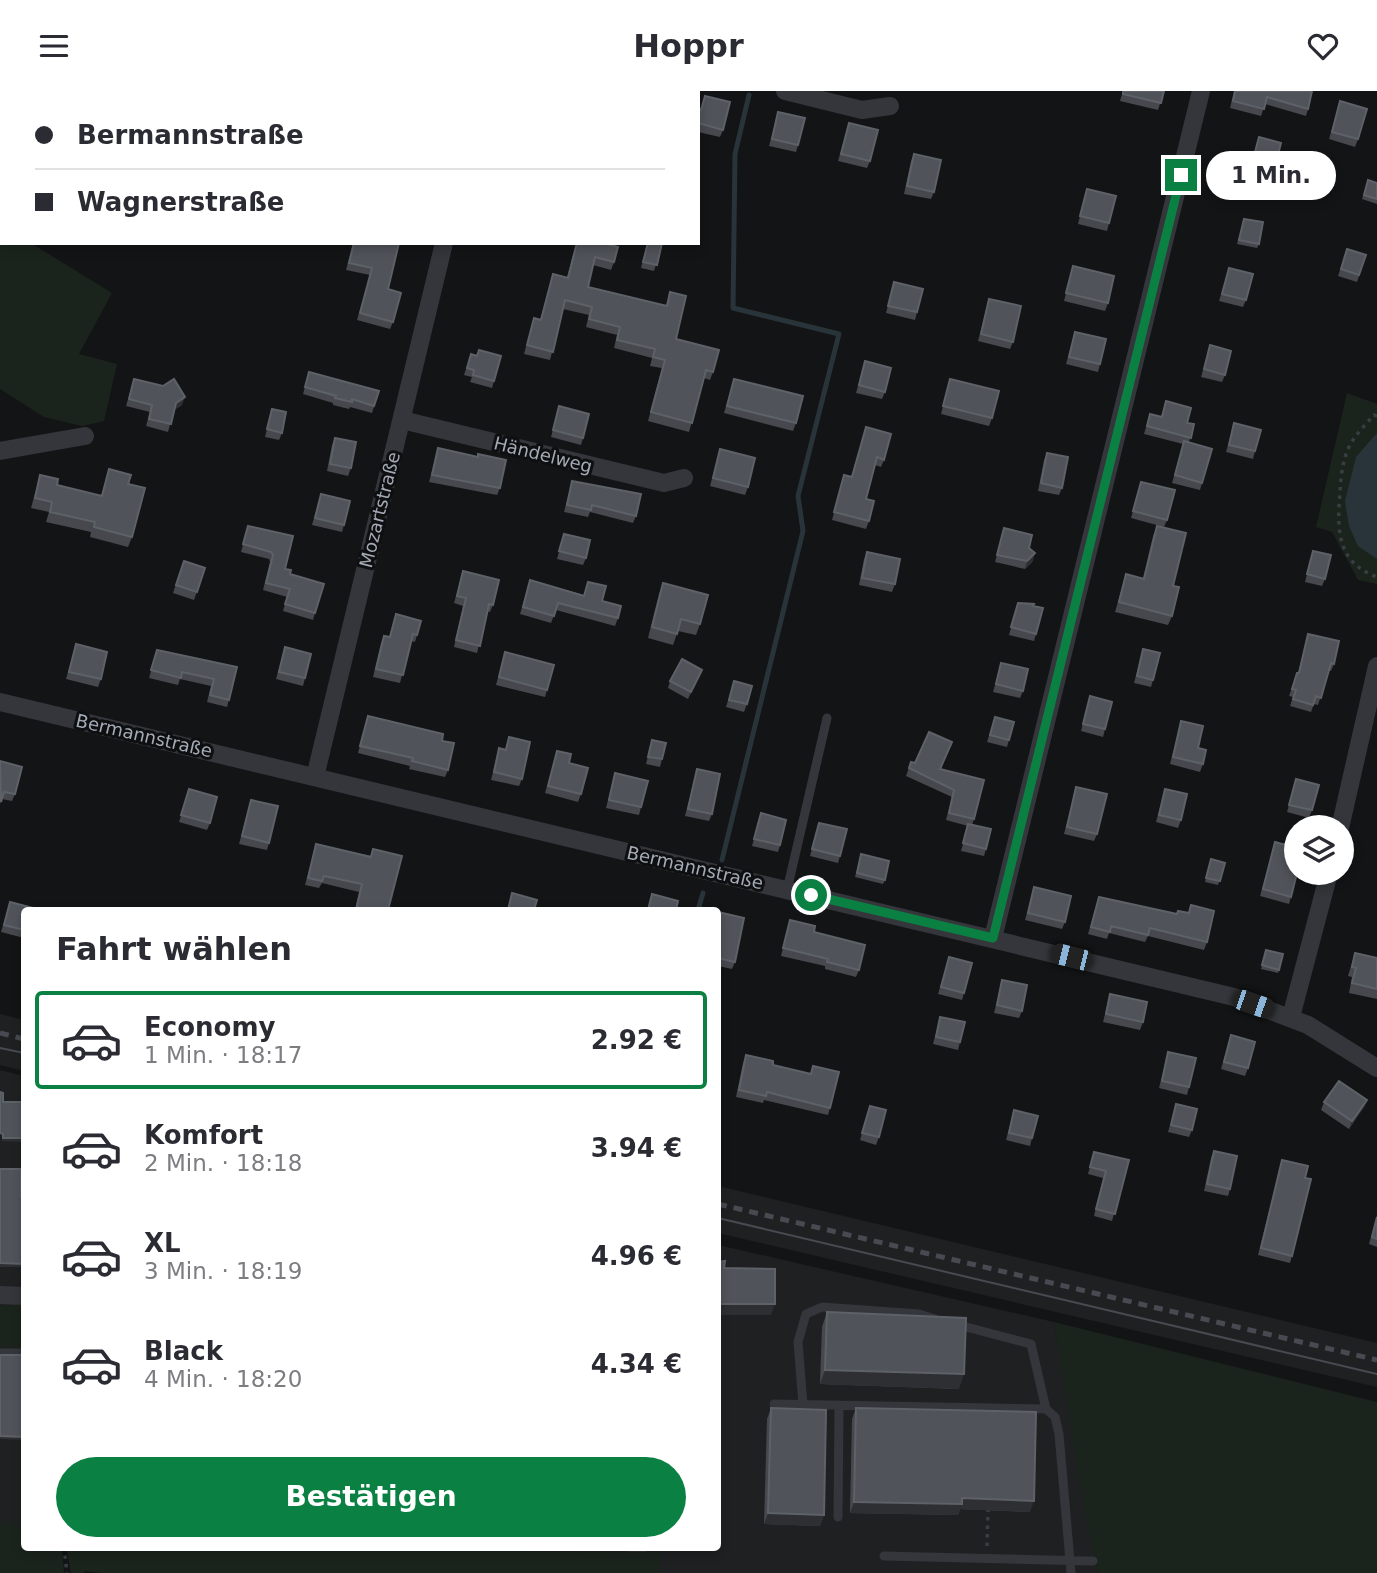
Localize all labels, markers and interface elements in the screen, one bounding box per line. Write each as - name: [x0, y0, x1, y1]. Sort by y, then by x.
- icon: menu: [35, 27, 73, 65]
- text: Hoppr: [633, 27, 744, 65]
- icon: heart: [1304, 27, 1342, 65]
- text: Bermannstraße: [77, 120, 304, 150]
- callout: 1 Min.: [1206, 151, 1335, 199]
- route end: [1165, 159, 1197, 191]
- text: 1 Min.: [1231, 162, 1311, 188]
- text: Wagnerstraße: [77, 187, 284, 217]
- street label: Händelweg: [492, 432, 595, 477]
- street label: Mozartstraße: [355, 450, 404, 570]
- street label: Bermannstraße: [74, 710, 214, 761]
- map controls: [1284, 815, 1354, 885]
- button: layers: [1284, 815, 1354, 885]
- street label: Bermannstraße: [625, 842, 765, 893]
- route start: [795, 879, 827, 911]
- text: Fahrt wählen: [56, 930, 292, 968]
- car: [1049, 942, 1094, 972]
- car: [1230, 987, 1277, 1021]
- icon: car: [60, 1009, 123, 1072]
- text: Economy: [144, 1012, 275, 1042]
- text: 2.92 €: [591, 1025, 682, 1055]
- text: 1 Min. · 18:17: [144, 1042, 302, 1068]
- icon: car: [60, 1117, 123, 1180]
- text: Komfort: [144, 1120, 263, 1150]
- text: 3.94 €: [591, 1133, 682, 1163]
- text: 2 Min. · 18:18: [144, 1150, 302, 1176]
- icon: car: [60, 1225, 123, 1288]
- text: XL: [144, 1228, 181, 1258]
- text: 4.96 €: [591, 1241, 682, 1271]
- text: 3 Min. · 18:19: [144, 1258, 302, 1284]
- icon: car: [60, 1333, 123, 1396]
- text: Black: [144, 1336, 223, 1366]
- text: 4.34 €: [591, 1349, 682, 1379]
- text: 4 Min. · 18:20: [144, 1366, 302, 1392]
- button: Bestätigen: [56, 1457, 686, 1537]

